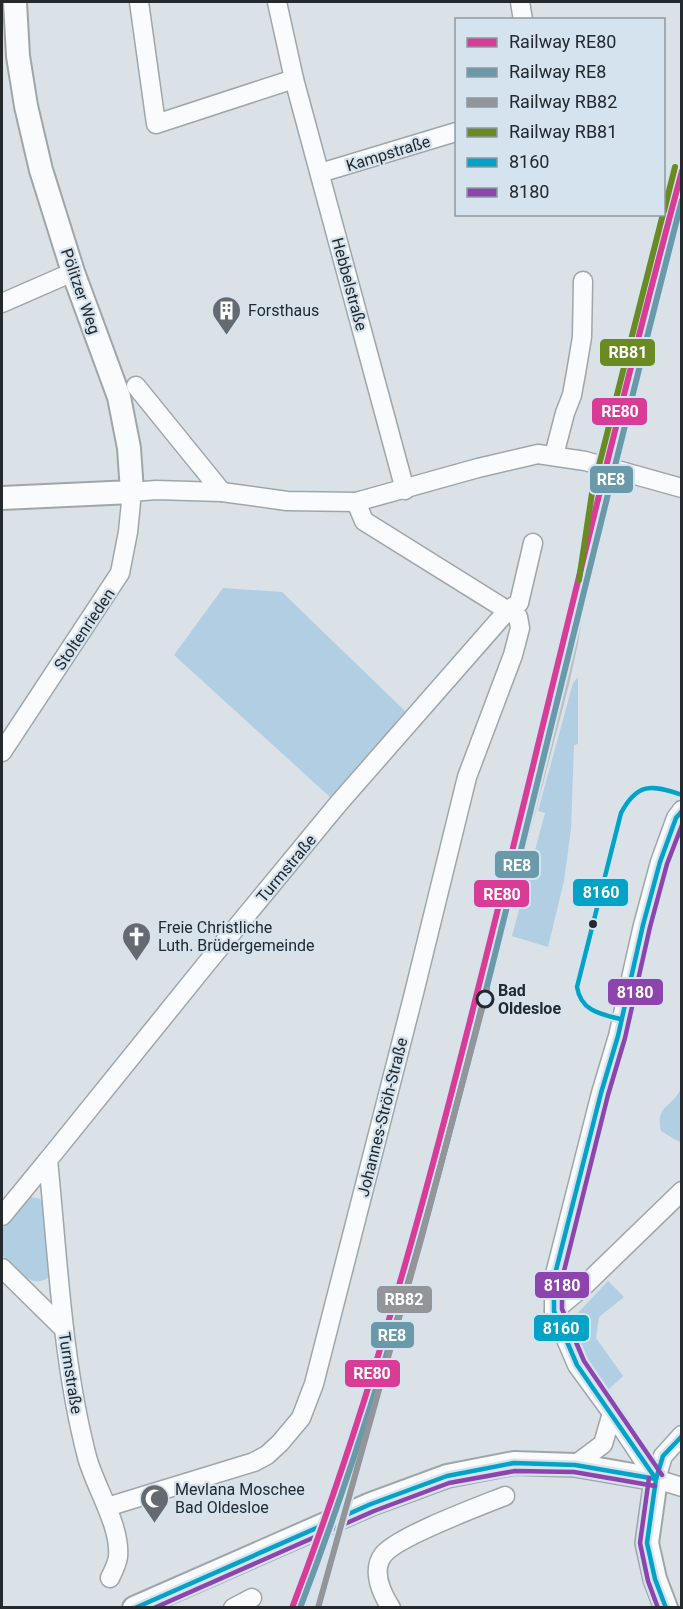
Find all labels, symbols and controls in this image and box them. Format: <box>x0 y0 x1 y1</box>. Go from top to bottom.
legend <box>455 18 665 216</box>
text: Railway RE80 <box>509 31 616 52</box>
text: Railway RE8 <box>509 61 606 82</box>
text: Railway RB82 <box>509 91 617 112</box>
text: Railway RB81 <box>509 121 617 142</box>
street label: Kampstraße <box>344 132 433 175</box>
text: 8160 <box>509 151 549 172</box>
text: 8180 <box>509 181 549 202</box>
street label: Hebbelstraße <box>328 236 371 333</box>
street label: Pölitzer Weg <box>57 246 104 336</box>
building icon: Forsthaus <box>211 294 243 336</box>
place label: Forsthaus <box>248 301 319 320</box>
line badge: RB81 <box>599 338 656 367</box>
text: RB81 <box>609 343 647 362</box>
line badge: RE80 <box>591 397 648 426</box>
text: RE80 <box>601 402 639 421</box>
line badge: RE8 <box>589 465 634 494</box>
text: RE8 <box>597 470 625 489</box>
street label: Stoltenrieden <box>50 585 119 674</box>
street label: Turmstraße <box>253 831 320 906</box>
line badge: RE8 <box>494 850 540 879</box>
text: RE8 <box>503 856 531 875</box>
line badge: 8160 <box>572 878 629 907</box>
line badge: RE80 <box>473 879 530 908</box>
text: 8160 <box>583 883 619 902</box>
text: RE80 <box>483 885 521 904</box>
place label: Freie Christliche Luth. Brüdergemeinde <box>158 918 315 955</box>
unlabelled marker <box>587 918 599 930</box>
church icon: Freie Christliche Luth. Brüdergemeinde <box>121 920 153 962</box>
line badge: 8180 <box>607 978 664 1006</box>
place label: Bad Oldesloe <box>498 981 561 1018</box>
text: 8180 <box>617 983 653 1002</box>
marker: Bad Oldesloe <box>476 990 494 1008</box>
street label: Johannes-Ströh-Straße <box>354 1036 411 1199</box>
line badge: 8180 <box>534 1271 590 1299</box>
text: 8180 <box>544 1276 580 1295</box>
line badge: RB82 <box>376 1285 433 1314</box>
text: RB82 <box>385 1290 423 1309</box>
line badge: 8160 <box>533 1314 590 1342</box>
text: 8160 <box>543 1319 579 1338</box>
line badge: RE8 <box>370 1321 415 1349</box>
text: RE8 <box>378 1326 406 1345</box>
street label: Turmstraße <box>55 1331 86 1415</box>
line badge: RE80 <box>344 1359 401 1388</box>
text: RE80 <box>353 1364 391 1383</box>
place label: Mevlana Moschee Bad Oldesloe <box>175 1480 305 1517</box>
mosque icon: Mevlana Moschee Bad Oldesloe <box>138 1482 170 1524</box>

